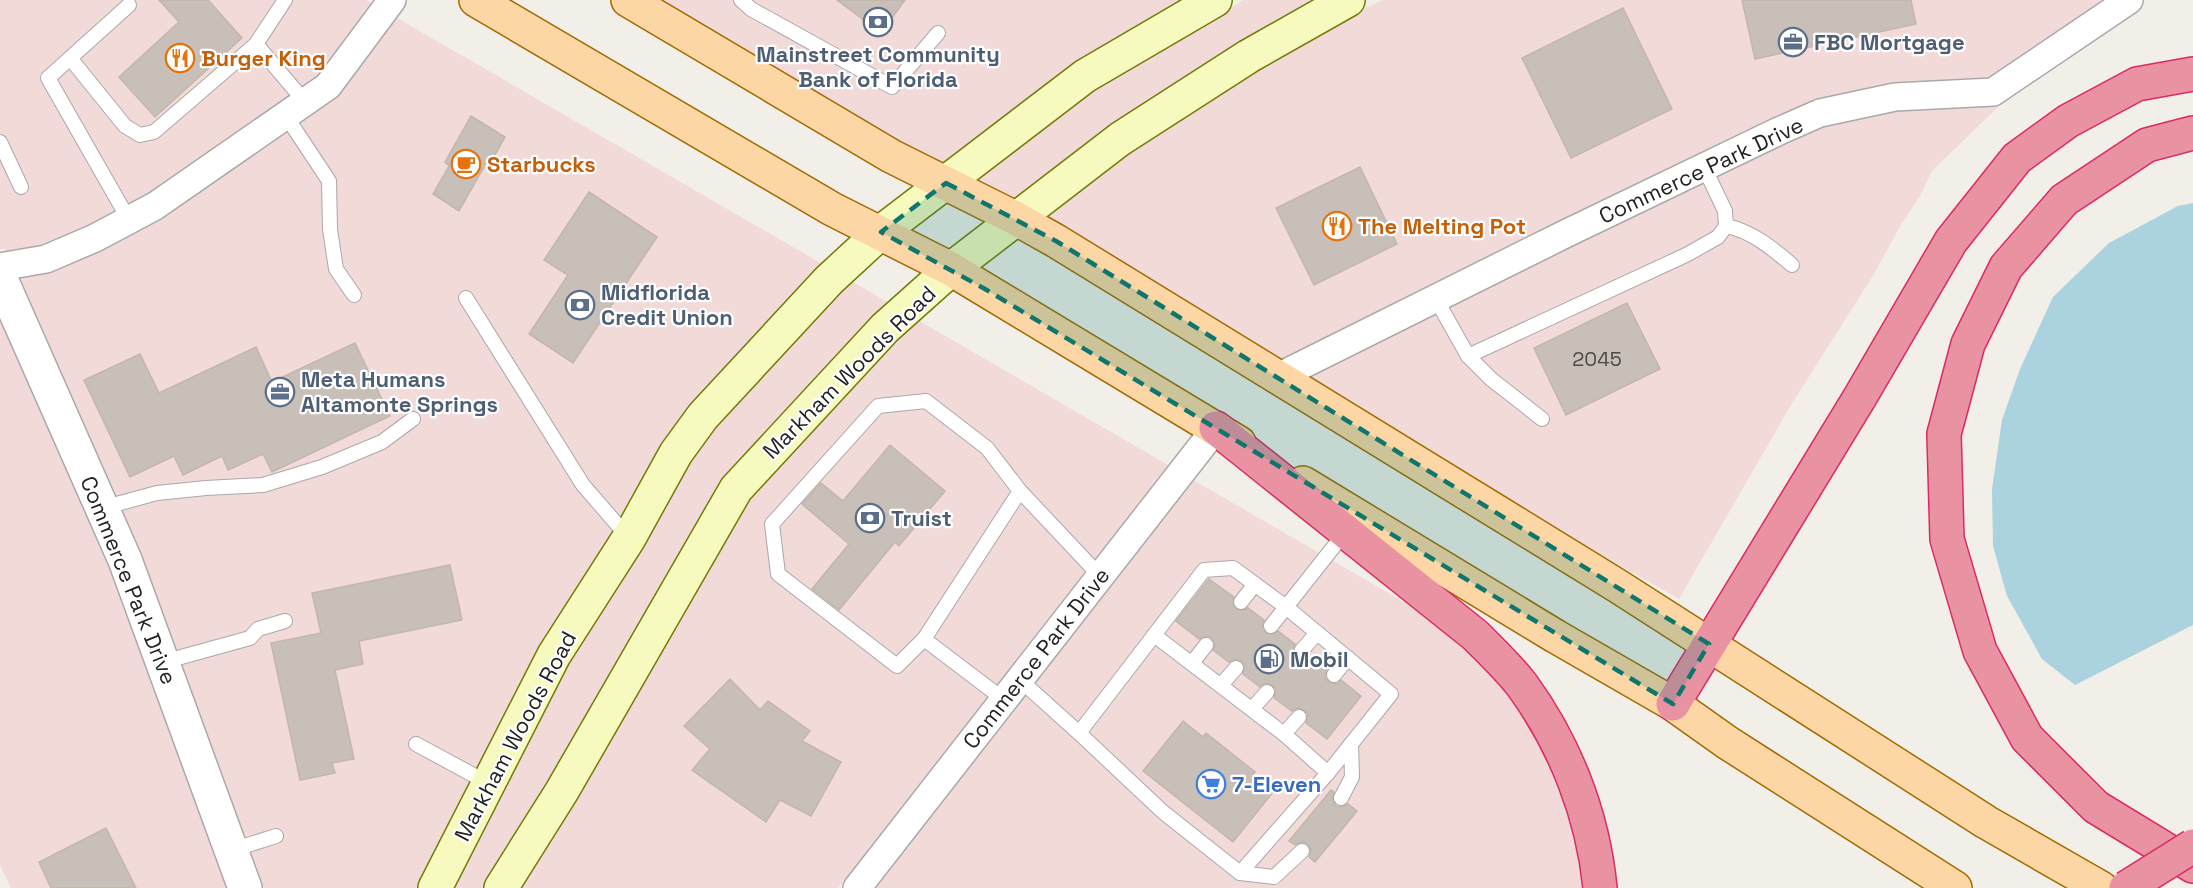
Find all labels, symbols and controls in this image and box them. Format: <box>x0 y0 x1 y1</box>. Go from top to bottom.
bank icon: Mainstreet Community Bank of Florida <box>862 6 894 38</box>
office icon: FBC Mortgage <box>1777 26 1809 58</box>
place label: FBC Mortgage <box>1814 28 1965 56</box>
place label: Mainstreet Community Bank of Florida <box>756 40 1000 93</box>
restaurant icon: Burger King <box>164 42 196 74</box>
place label: Burger King <box>201 44 326 72</box>
street label: Commerce Park Drive <box>1594 110 1808 230</box>
cafe icon: Starbucks <box>450 148 482 180</box>
place label: Starbucks <box>487 150 596 178</box>
restaurant icon: The Melting Pot <box>1321 210 1353 242</box>
place label: The Melting Pot <box>1358 212 1526 240</box>
place label: Midflorida Credit Union <box>601 278 733 331</box>
street label: Markham Woods Road <box>756 279 942 465</box>
bank icon: Midflorida Credit Union <box>564 289 596 321</box>
house number: 2045 <box>1572 346 1622 372</box>
place label: Meta Humans Altamonte Springs <box>301 365 498 418</box>
office icon: Meta Humans Altamonte Springs <box>264 376 296 408</box>
street label: Commerce Park Drive <box>74 472 184 688</box>
bank icon: Truist <box>854 502 886 534</box>
place label: Truist <box>891 504 952 532</box>
street label: Commerce Park Drive <box>956 562 1116 754</box>
street label: Markham Woods Road <box>448 626 582 846</box>
fuel station icon: Mobil <box>1253 643 1285 675</box>
place label: Mobil <box>1290 645 1349 673</box>
supermarket icon: 7-Eleven <box>1195 768 1227 800</box>
place label: 7-Eleven <box>1232 770 1321 798</box>

